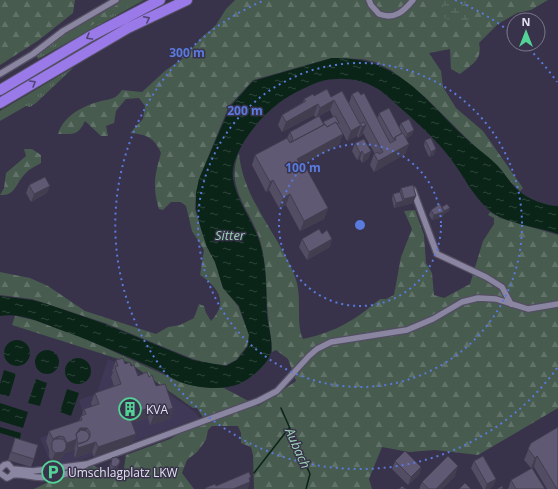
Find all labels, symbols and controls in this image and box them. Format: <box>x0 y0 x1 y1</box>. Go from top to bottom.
north arrow <box>506 12 546 52</box>
text: N <box>522 14 530 29</box>
one-way arrow <box>142 16 150 24</box>
one-way arrow <box>86 32 94 39</box>
text: 300 m <box>169 44 205 61</box>
one-way arrow <box>29 81 37 88</box>
text: 200 m <box>227 102 263 119</box>
text: 100 m <box>285 159 321 176</box>
centre of rings <box>353 218 367 232</box>
water label: Sitter <box>215 226 246 244</box>
building icon: KVA <box>117 396 143 422</box>
place label: KVA <box>146 401 169 418</box>
water label: Aubach <box>281 424 315 471</box>
parking icon: Umschlagplatz LKW <box>40 459 66 485</box>
place label: Umschlagplatz LKW <box>68 464 178 481</box>

